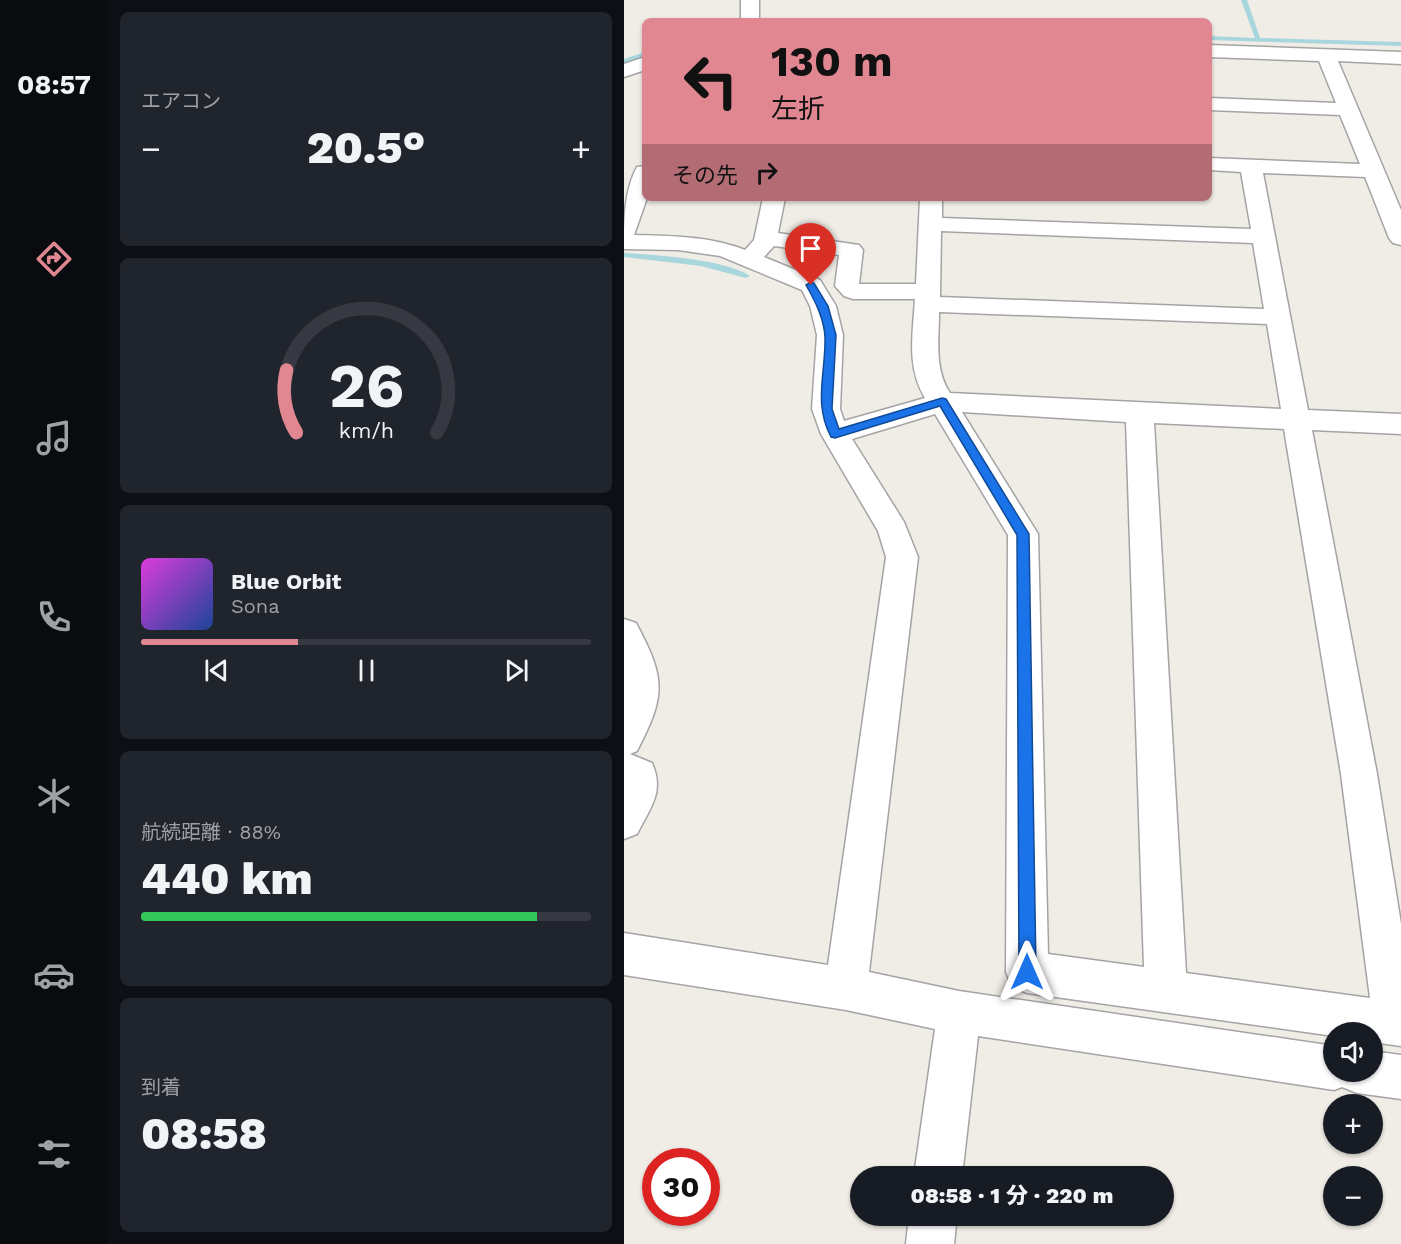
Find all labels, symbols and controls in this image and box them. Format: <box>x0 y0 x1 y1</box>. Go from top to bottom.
text: 130 m <box>771 37 893 86</box>
icon: left <box>672 42 750 120</box>
text: 08:57 <box>17 69 91 101</box>
text: エアコン <box>141 89 221 113</box>
text: 左折 <box>771 93 825 125</box>
text: 20.5° <box>307 121 425 174</box>
text: − <box>141 129 161 168</box>
text: + <box>571 129 591 168</box>
icon: right <box>750 156 783 189</box>
text: その先 <box>672 163 738 188</box>
pin <box>785 223 836 285</box>
icon: arrive <box>794 232 827 265</box>
icon: directions <box>33 238 75 280</box>
text: 26 <box>328 349 404 422</box>
icon: music <box>33 417 75 459</box>
text: km/h <box>338 418 394 443</box>
text: Blue Orbit <box>231 569 341 594</box>
text: Sona <box>231 594 280 618</box>
icon: phone <box>33 596 75 638</box>
icon: previous <box>200 654 233 687</box>
icon: pause <box>350 654 383 687</box>
icon: next <box>500 654 533 687</box>
icon: climate <box>33 775 75 817</box>
text: 航続距離 · 88% <box>141 820 281 844</box>
text: 440 km <box>141 852 313 905</box>
position arrow <box>995 940 1059 1004</box>
icon: car <box>33 954 75 996</box>
map controls <box>1323 1022 1383 1226</box>
button: sound <box>1323 1022 1383 1082</box>
text: 到着 <box>141 1075 181 1099</box>
button: + <box>1323 1094 1383 1154</box>
text: 08:58 <box>141 1107 267 1160</box>
icon: filters <box>33 1133 75 1175</box>
speed limit sign: 30 <box>642 1148 720 1226</box>
button: − <box>1323 1166 1383 1226</box>
text: 08:58 · 1 分 · 220 m <box>911 1183 1113 1208</box>

